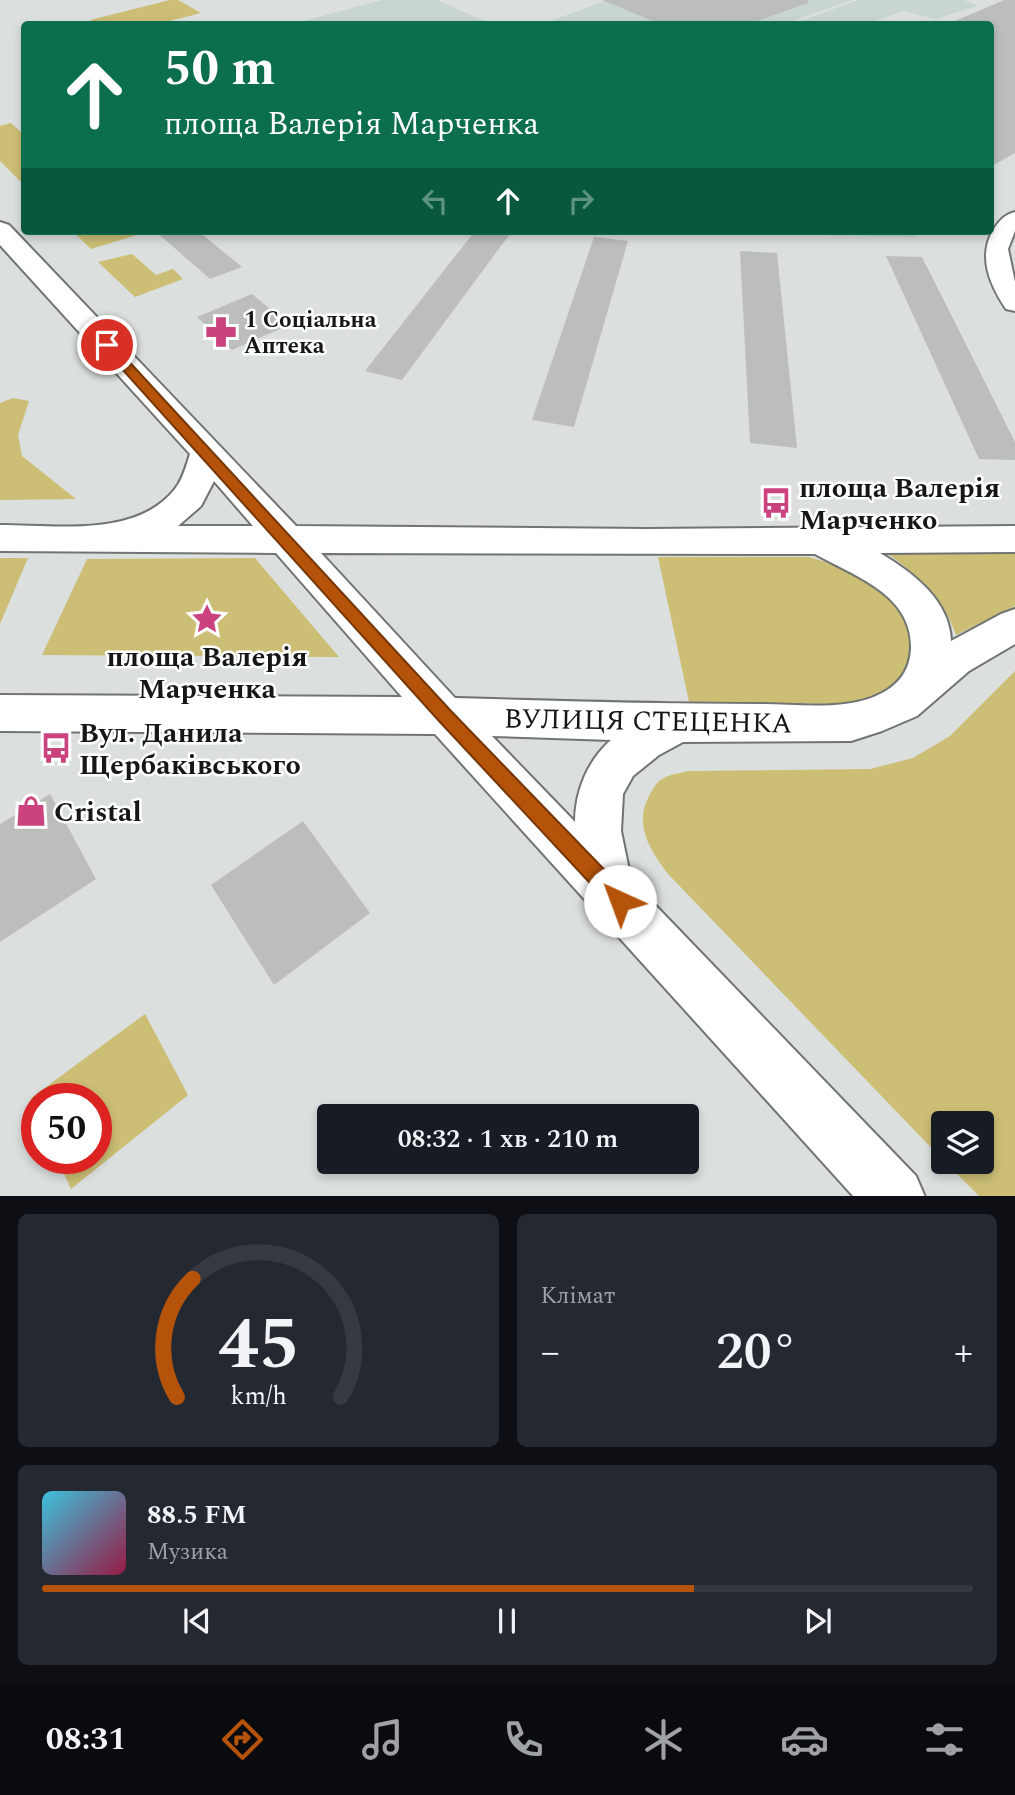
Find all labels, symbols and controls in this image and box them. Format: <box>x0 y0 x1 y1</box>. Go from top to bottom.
text: 50 m <box>164 32 275 107</box>
icon: ahead <box>49 49 140 140</box>
text: площа Валерія Марченка <box>164 100 539 149</box>
icon: left <box>416 182 454 220</box>
icon: ahead <box>489 182 527 220</box>
icon: right <box>562 182 600 220</box>
place label: 1 Соціальна Аптека <box>244 303 377 364</box>
pin <box>77 315 137 375</box>
pharmacy icon: 1 Соціальна Аптека <box>204 315 238 349</box>
icon: arrive <box>88 326 126 364</box>
place label: площа Валерія Марченко <box>799 467 1000 542</box>
bus stop icon: площа Валерія Марченко <box>759 486 793 520</box>
place icon: площа Валерія Марченка <box>190 602 224 636</box>
place label: площа Валерія Марченка <box>106 636 308 711</box>
street label: ВУЛИЦЯ СТЕЦЕНКА <box>503 697 792 746</box>
place label: Вул. Данила Щербаківського <box>79 712 301 787</box>
bus stop icon: Вул. Данила Щербаківського <box>39 731 73 765</box>
place label: Cristal <box>54 791 142 834</box>
shop icon: Cristal <box>14 794 48 828</box>
position arrow <box>583 864 657 938</box>
speed limit sign: 50 <box>21 1083 112 1174</box>
map controls <box>931 1111 994 1174</box>
button: layers <box>931 1111 994 1174</box>
text: 08:32 · 1 хв · 210 m <box>398 1119 618 1159</box>
text: Клімат <box>541 1279 615 1314</box>
text: 45 <box>217 1290 299 1401</box>
text: 20° <box>716 1313 798 1392</box>
text: − <box>541 1324 560 1382</box>
text: + <box>954 1324 973 1382</box>
text: km/h <box>230 1377 286 1415</box>
text: 88.5 FM <box>147 1495 247 1535</box>
text: Музика <box>147 1535 228 1570</box>
icon: previous <box>178 1602 216 1640</box>
icon: pause <box>488 1602 526 1640</box>
icon: next <box>799 1602 837 1640</box>
text: 08:31 <box>46 1715 126 1764</box>
icon: directions <box>218 1715 267 1764</box>
icon: music <box>358 1715 407 1764</box>
icon: phone <box>499 1715 548 1764</box>
icon: climate <box>639 1715 688 1764</box>
icon: car <box>780 1715 829 1764</box>
icon: filters <box>920 1715 969 1764</box>

